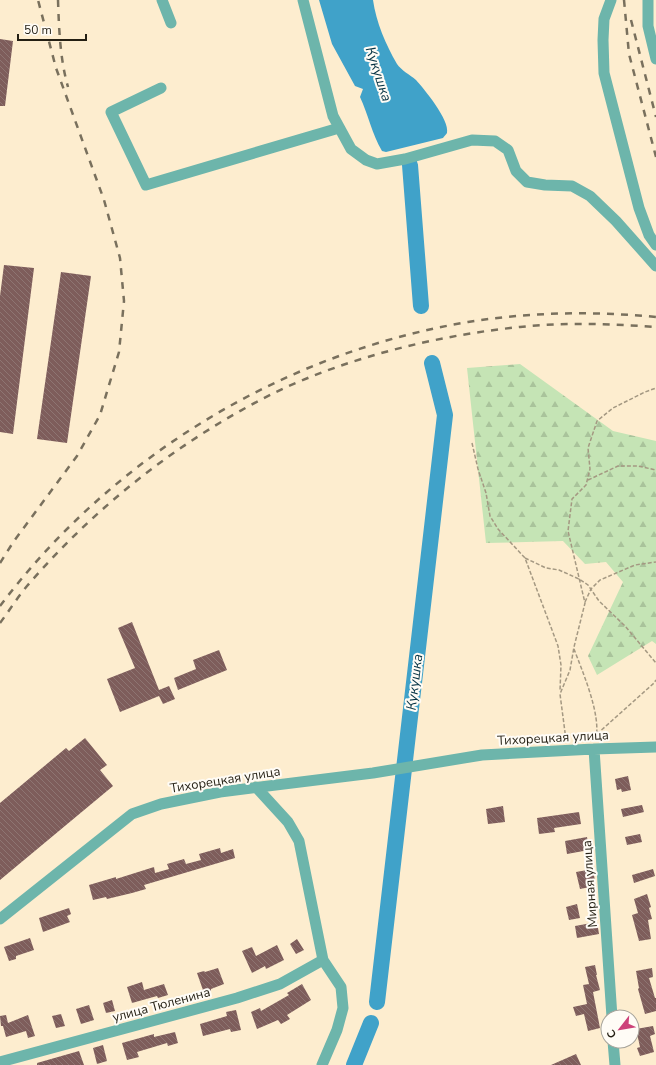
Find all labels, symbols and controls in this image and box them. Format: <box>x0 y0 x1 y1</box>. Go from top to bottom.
scale bar <box>18 16 86 42</box>
text: 50 m <box>24 22 52 38</box>
water label: Кукушка <box>361 44 396 104</box>
water label: Кукушка <box>402 653 427 711</box>
street label: Тихорецкая улица <box>497 726 609 750</box>
street label: Тихорецкая улица <box>169 762 282 798</box>
street label: Мирная улица <box>578 840 602 928</box>
street label: улица Тюленина <box>110 983 212 1027</box>
north arrow <box>600 1009 640 1049</box>
text: С <box>603 1026 620 1041</box>

